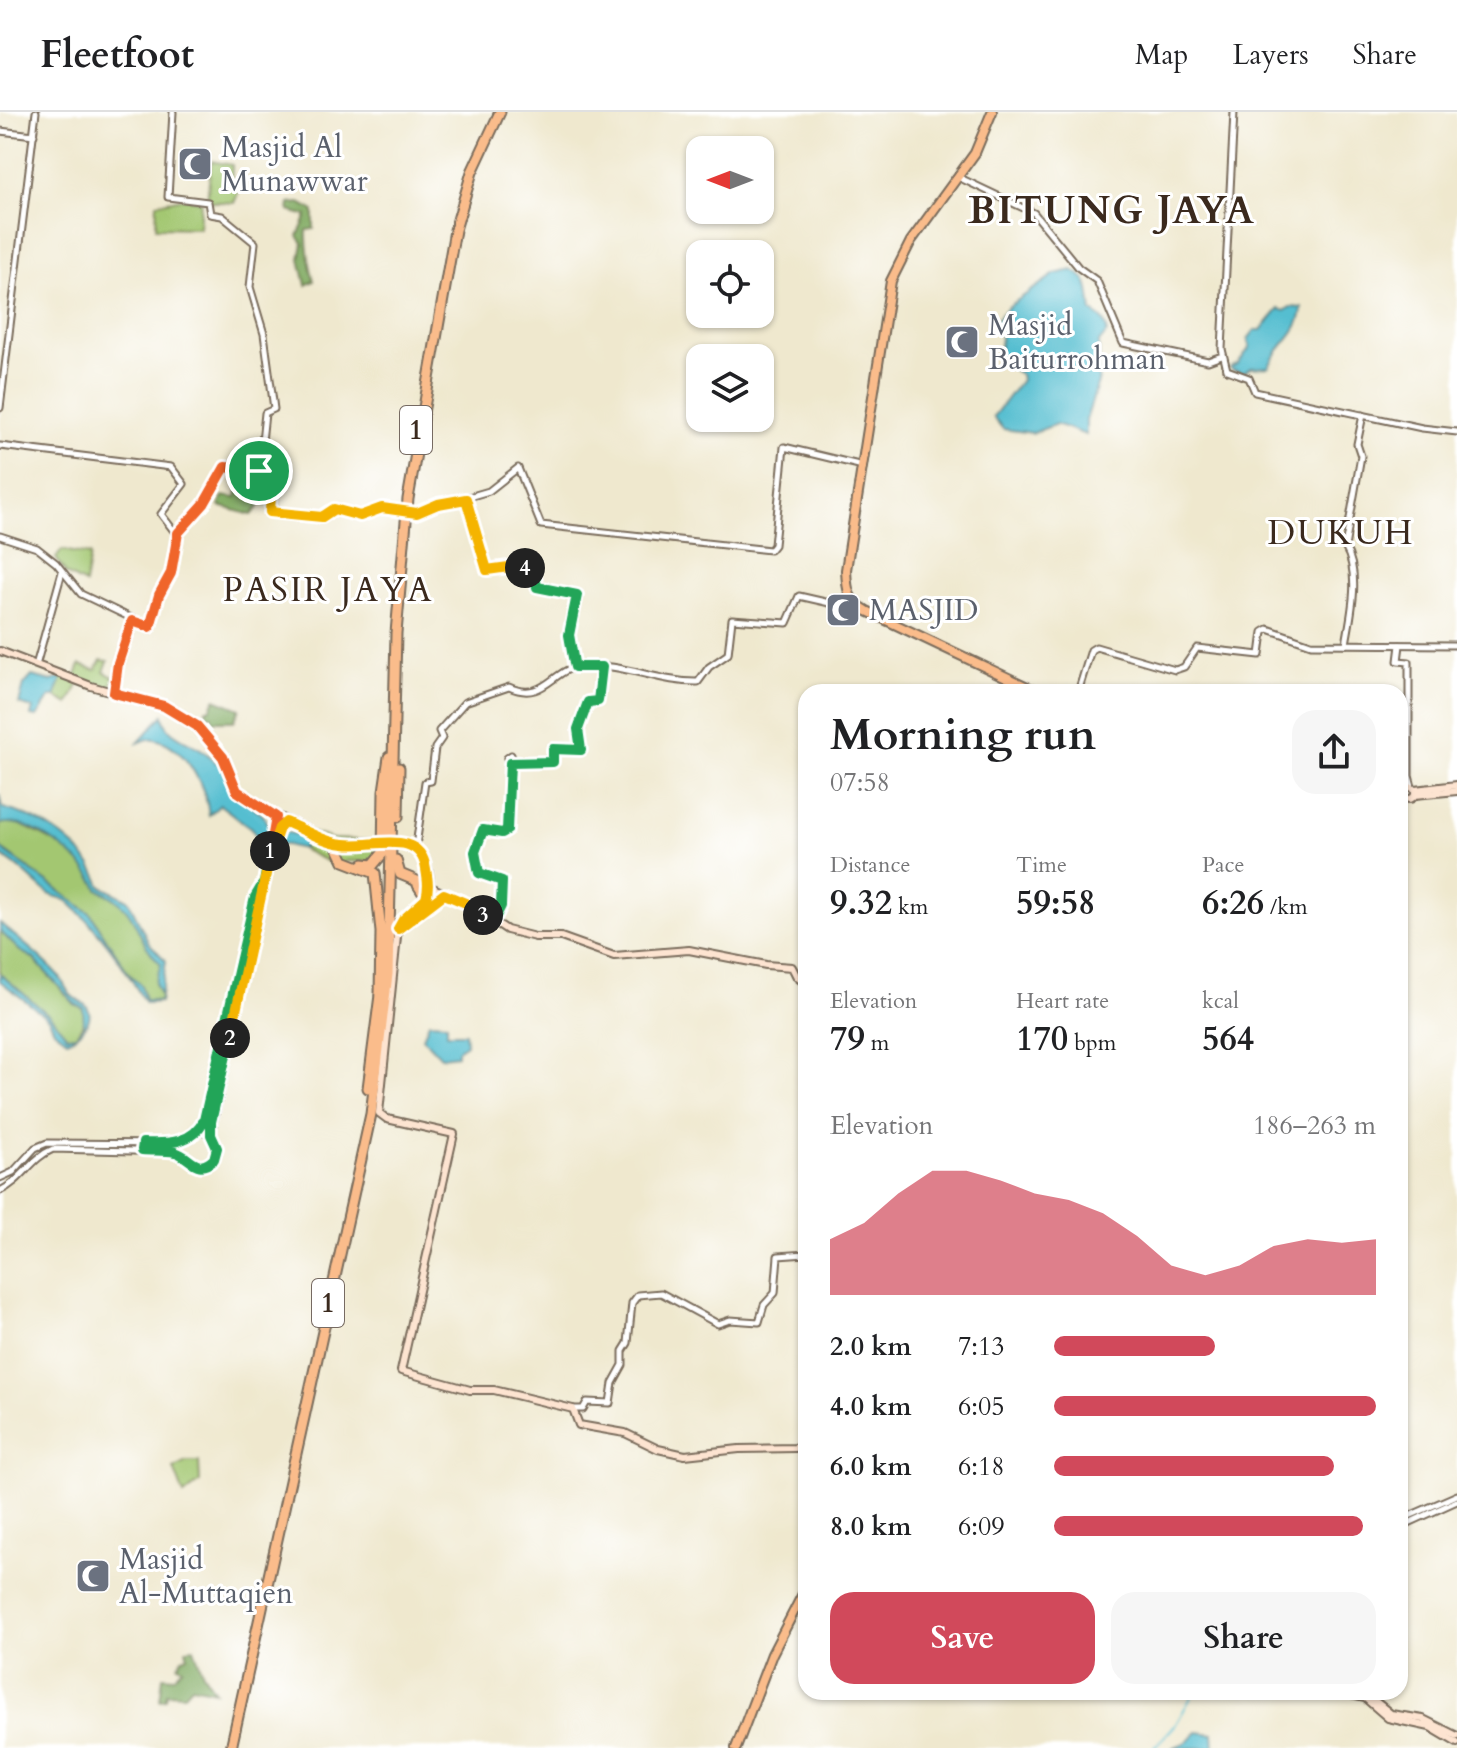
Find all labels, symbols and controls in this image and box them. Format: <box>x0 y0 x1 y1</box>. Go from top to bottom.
text: Fleetfoot <box>40 29 194 81</box>
text: Map <box>1135 36 1188 74</box>
text: Layers <box>1232 36 1309 74</box>
text: Share <box>1353 36 1417 74</box>
place label: Masjid Al Munawwar <box>221 127 368 202</box>
north arrow <box>686 136 774 224</box>
map controls <box>686 136 774 432</box>
mosque icon: Masjid Al Munawwar <box>176 145 214 183</box>
district label: BITUNG JAYA <box>968 185 1256 237</box>
button: locate <box>686 240 774 328</box>
place label: Masjid Baiturrohman <box>988 305 1166 380</box>
mosque icon: Masjid Baiturrohman <box>943 323 981 361</box>
button: layers <box>686 344 774 432</box>
road number: 1 <box>400 406 432 454</box>
pin <box>225 437 293 505</box>
icon: arrive <box>237 449 281 493</box>
district label: DUKUH <box>1268 510 1414 556</box>
pin: 4 <box>505 548 545 588</box>
text: 4 <box>519 553 531 583</box>
district label: PASIR JAYA <box>223 567 433 613</box>
place label: MASJID <box>869 590 978 631</box>
mosque icon: MASJID <box>824 591 862 629</box>
text: Morning run <box>830 705 1096 765</box>
button: share <box>1292 710 1376 794</box>
text: 07:58 <box>830 765 890 800</box>
pin: 1 <box>250 831 290 871</box>
text: 1 <box>264 836 276 866</box>
text: Distance <box>830 850 910 880</box>
text: Time <box>1016 850 1067 880</box>
text: Pace <box>1202 850 1245 880</box>
text: 9.32 <box>830 880 892 926</box>
text: 59:58 <box>1016 880 1096 926</box>
text: 6:26 <box>1202 880 1264 926</box>
text: km <box>892 892 928 922</box>
text: /km <box>1264 892 1308 922</box>
pin: 3 <box>463 895 503 935</box>
text: 3 <box>477 900 489 930</box>
text: Elevation <box>830 986 917 1016</box>
text: Heart rate <box>1016 986 1109 1016</box>
text: kcal <box>1202 986 1239 1016</box>
text: 79 <box>830 1016 865 1062</box>
text: 170 <box>1016 1016 1068 1062</box>
text: 564 <box>1202 1016 1254 1062</box>
pin: 2 <box>210 1018 250 1058</box>
text: 2 <box>224 1023 236 1053</box>
text: m <box>865 1028 889 1058</box>
text: bpm <box>1068 1028 1116 1058</box>
text: Elevation <box>830 1108 933 1143</box>
text: 186–263 m <box>1253 1108 1376 1143</box>
road number: 1 <box>312 1279 344 1327</box>
text: 2.0 km <box>830 1329 911 1364</box>
text: 7:13 <box>958 1329 1005 1364</box>
text: 4.0 km <box>830 1389 911 1424</box>
text: 6:05 <box>958 1389 1005 1424</box>
text: 6.0 km <box>830 1449 911 1484</box>
text: 6:18 <box>958 1449 1005 1484</box>
text: 8.0 km <box>830 1509 911 1544</box>
text: 6:09 <box>958 1509 1005 1544</box>
place label: Masjid Al-Muttaqien <box>119 1539 293 1614</box>
mosque icon: Masjid Al-Muttaqien <box>74 1557 112 1595</box>
button: Save <box>830 1592 1095 1684</box>
button: Share <box>1111 1592 1376 1684</box>

